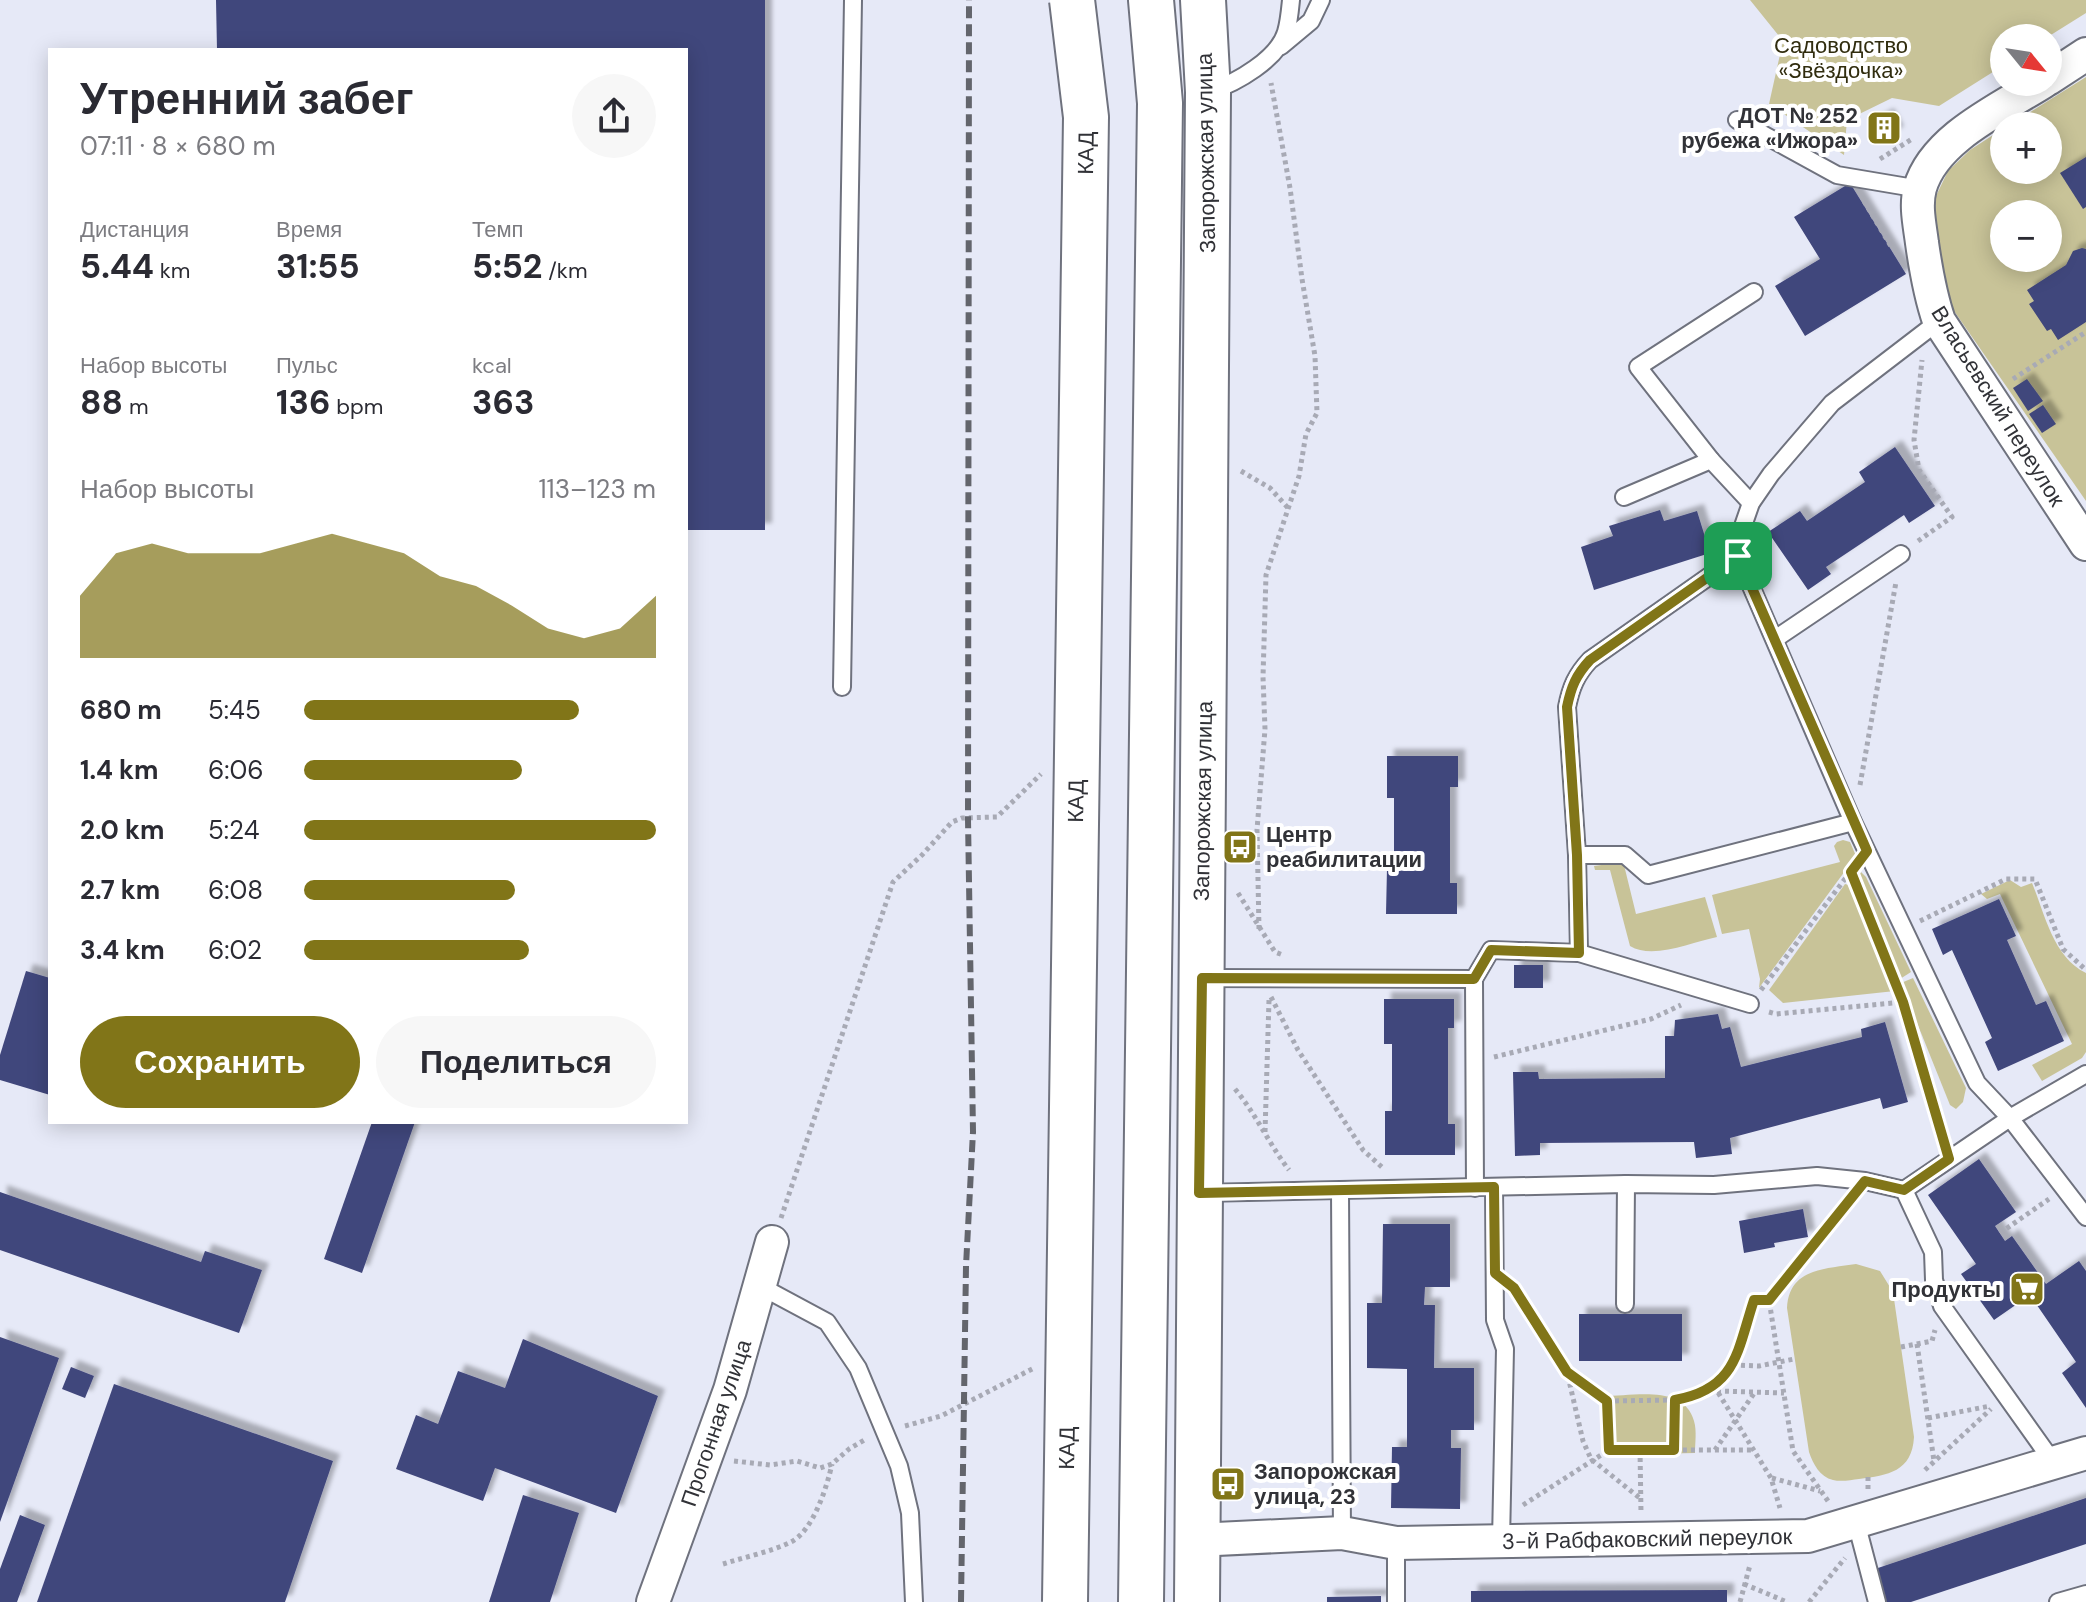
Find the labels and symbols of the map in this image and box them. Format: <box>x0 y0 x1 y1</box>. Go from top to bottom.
north arrow <box>1990 24 2062 96</box>
park label: Садоводство «Звёздочка» <box>1774 31 1908 85</box>
street label: Запорожская улица <box>1190 52 1222 253</box>
place label: ДОТ № 252 рубежа «Ижора» <box>1681 101 1858 155</box>
building icon: ДОТ № 252 рубежа «Ижора» <box>1865 109 1903 147</box>
street label: КАД <box>1071 131 1101 175</box>
street label: Власьевский переулок <box>1925 300 2072 512</box>
pin <box>1704 522 1772 590</box>
street label: Запорожская улица <box>1187 700 1219 901</box>
street label: КАД <box>1061 779 1091 823</box>
place label: Центр реабилитации <box>1266 820 1422 874</box>
bus stop icon: Центр реабилитации <box>1221 828 1259 866</box>
supermarket icon: Продукты <box>2008 1270 2046 1308</box>
place label: Продукты <box>1892 1275 2001 1304</box>
street label: Прогонная улица <box>674 1335 758 1510</box>
street label: КАД <box>1052 1426 1082 1470</box>
place label: Запорожская улица, 23 <box>1254 1457 1397 1511</box>
bus stop icon: Запорожская улица, 23 <box>1209 1465 1247 1503</box>
street label: 3-й Рабфаковский переулок <box>1502 1522 1793 1556</box>

